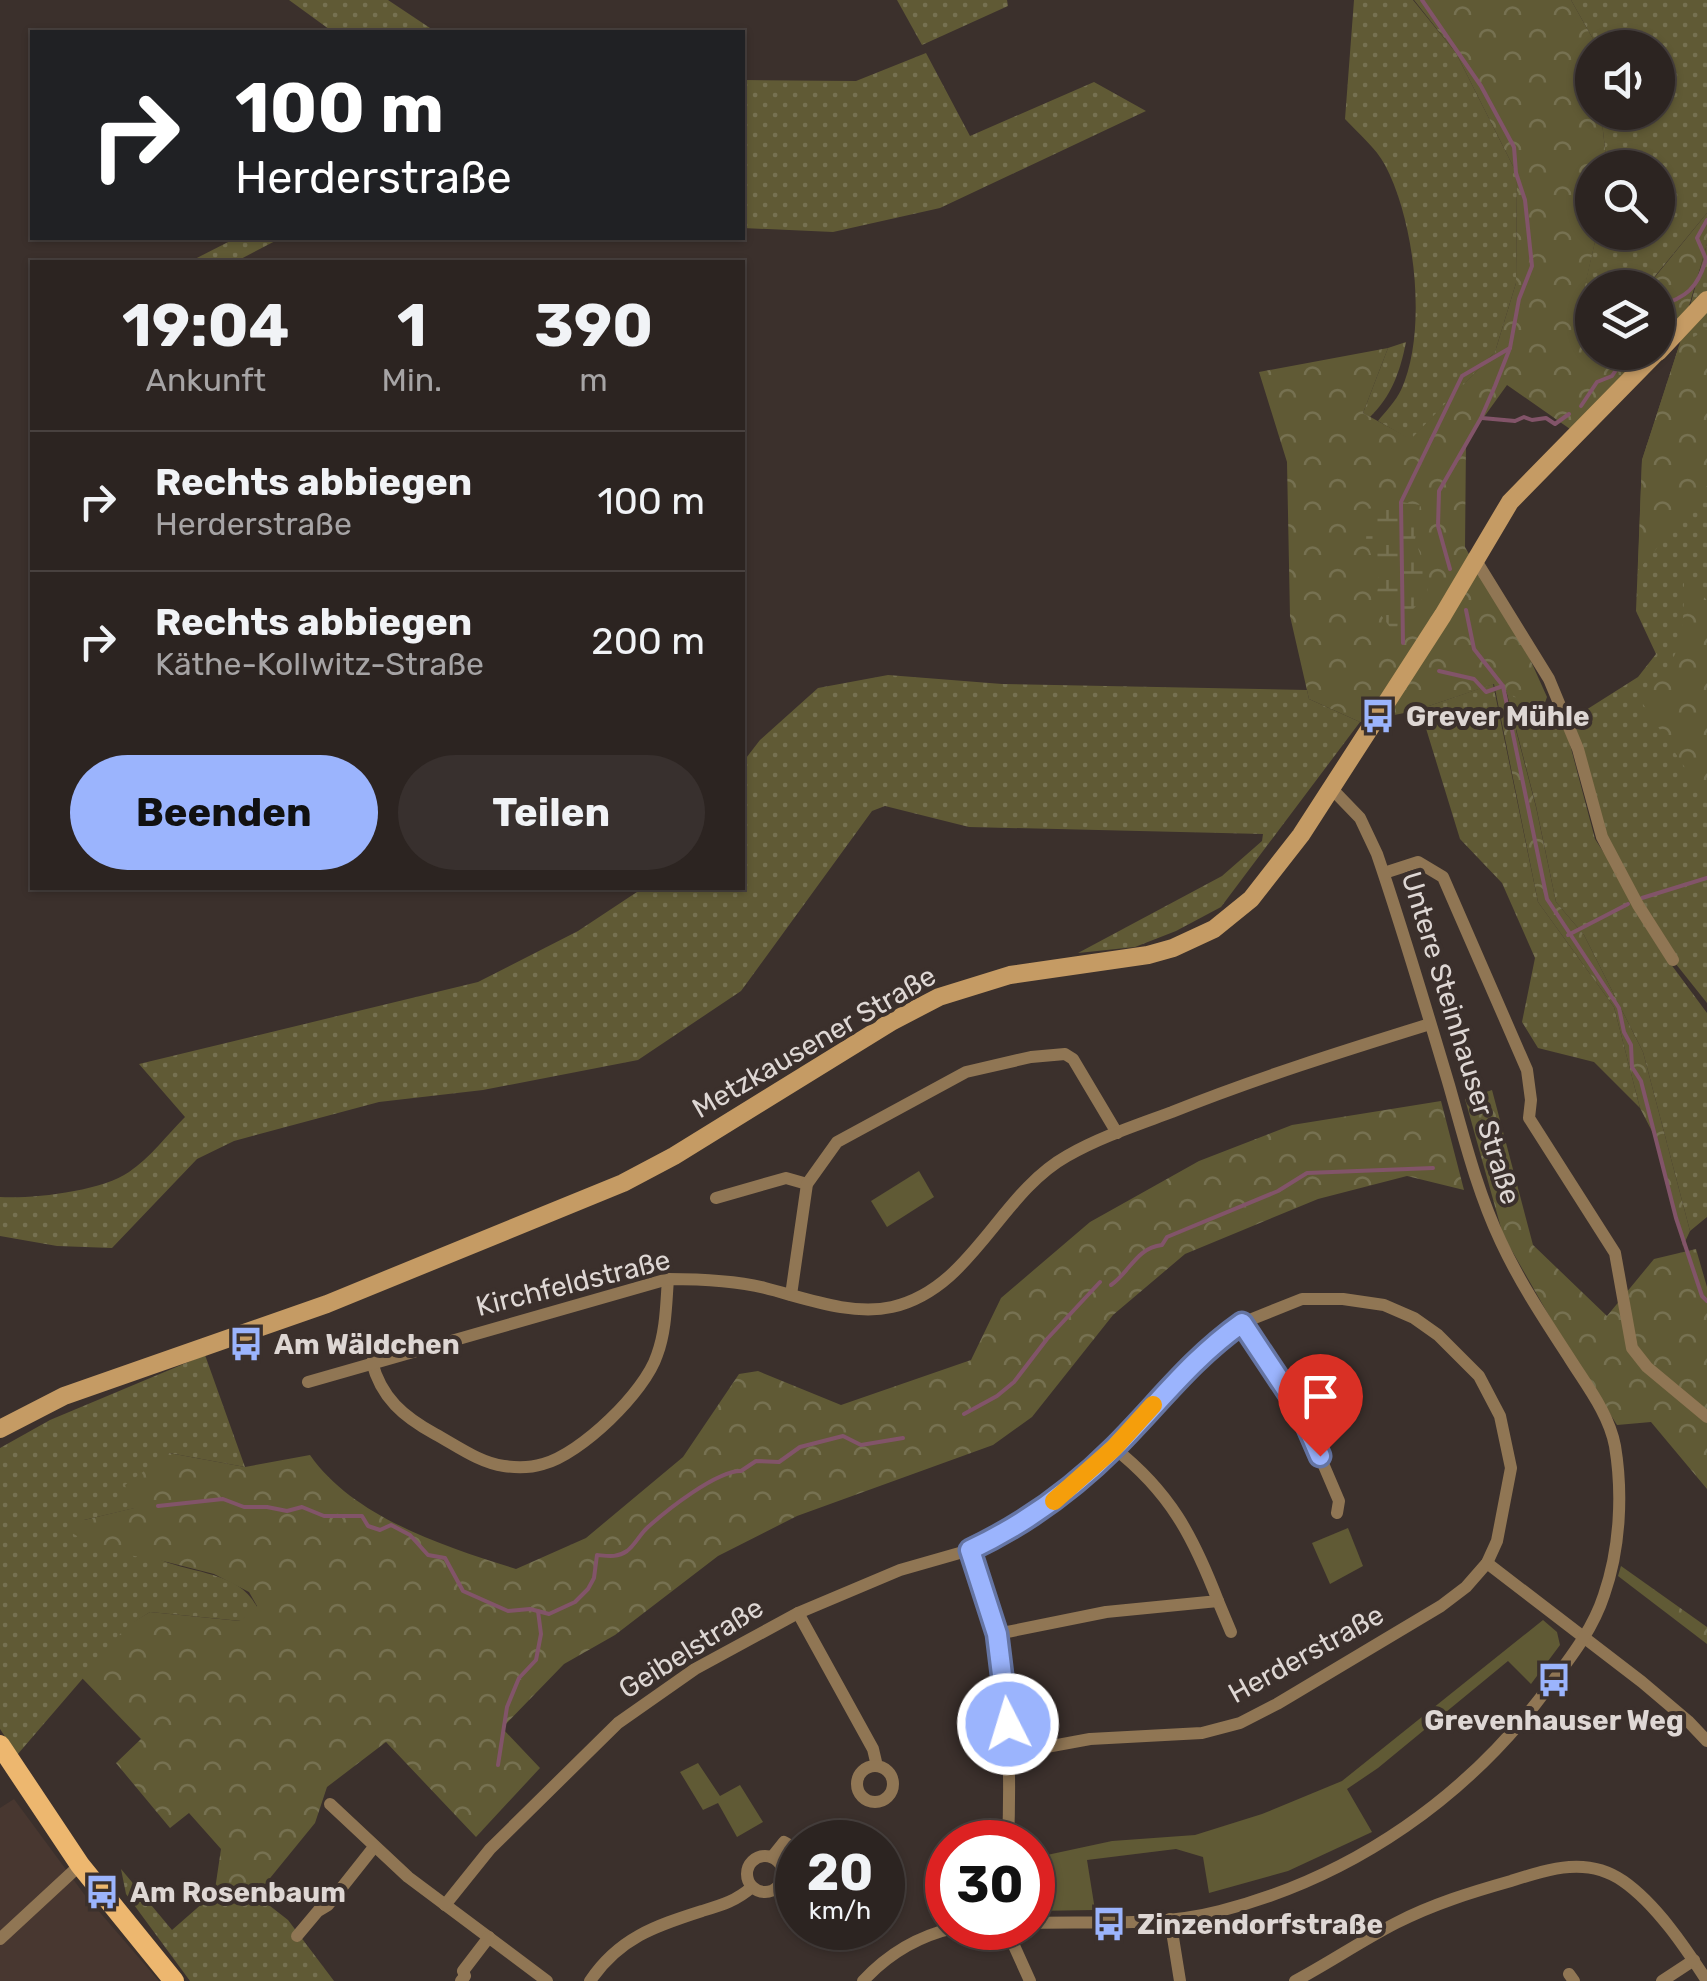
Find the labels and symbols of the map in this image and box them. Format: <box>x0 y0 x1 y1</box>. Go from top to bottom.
bus stop icon: Grever Mühle <box>1359 697 1397 735</box>
place label: Grever Mühle <box>1406 700 1590 733</box>
street label: Untere Steinhauser Straße <box>1395 868 1527 1208</box>
street label: Metzkausener Straße <box>687 959 941 1125</box>
street label: Kirchfeldstraße <box>472 1243 674 1323</box>
bus stop icon: Am Wäldchen <box>227 1325 265 1363</box>
place label: Am Wäldchen <box>274 1328 460 1361</box>
pin <box>1278 1354 1363 1457</box>
street label: Geibelstraße <box>613 1591 769 1705</box>
street label: Herderstraße <box>1223 1598 1389 1710</box>
bus stop icon: Grevenhauser Weg <box>1535 1661 1573 1699</box>
position arrow <box>956 1672 1060 1776</box>
place label: Grevenhauser Weg <box>1424 1704 1684 1737</box>
speed limit sign: 30 <box>925 1820 1055 1950</box>
bus stop icon: Am Rosenbaum <box>83 1873 121 1911</box>
place label: Am Rosenbaum <box>130 1876 346 1909</box>
bus stop icon: Zinzendorfstraße <box>1090 1905 1128 1943</box>
place label: Zinzendorfstraße <box>1137 1908 1383 1941</box>

